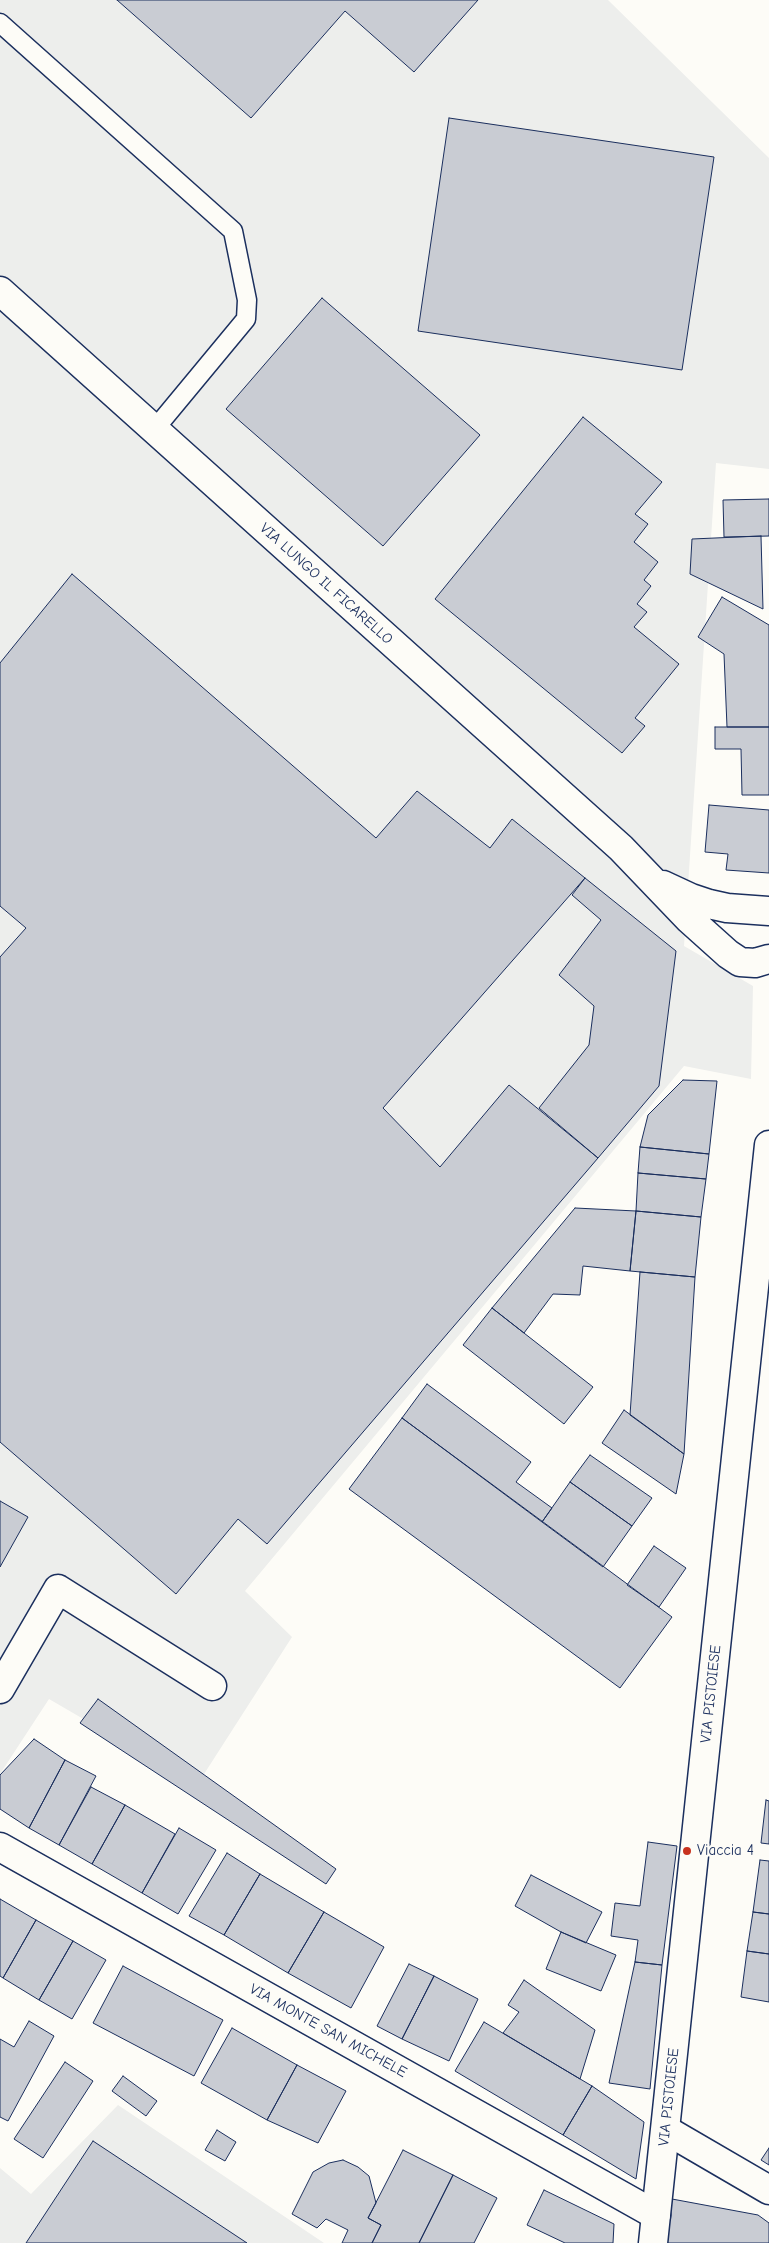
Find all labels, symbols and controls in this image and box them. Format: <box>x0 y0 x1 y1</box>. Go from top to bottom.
street label: VIA LUNGO IL FICARELLO <box>256 519 396 649</box>
street label: VIA PISTOIESE <box>697 1644 725 1744</box>
place label: Viaccia 4 <box>697 1842 754 1860</box>
marker: Viaccia 4 <box>681 1845 693 1857</box>
street label: VIA MONTE SAN MICHELE <box>246 1980 410 2082</box>
street label: VIA PISTOIESE <box>655 2047 683 2147</box>

